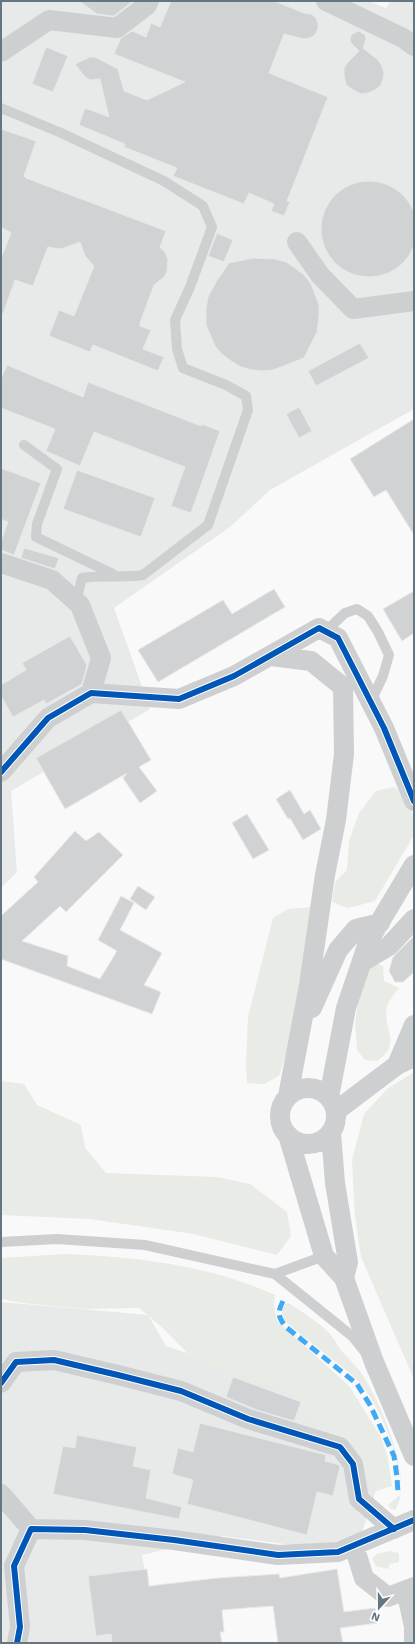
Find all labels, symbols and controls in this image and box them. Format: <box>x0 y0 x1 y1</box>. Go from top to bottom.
north arrow <box>359 1588 399 1628</box>
text: N <box>369 1609 382 1624</box>

